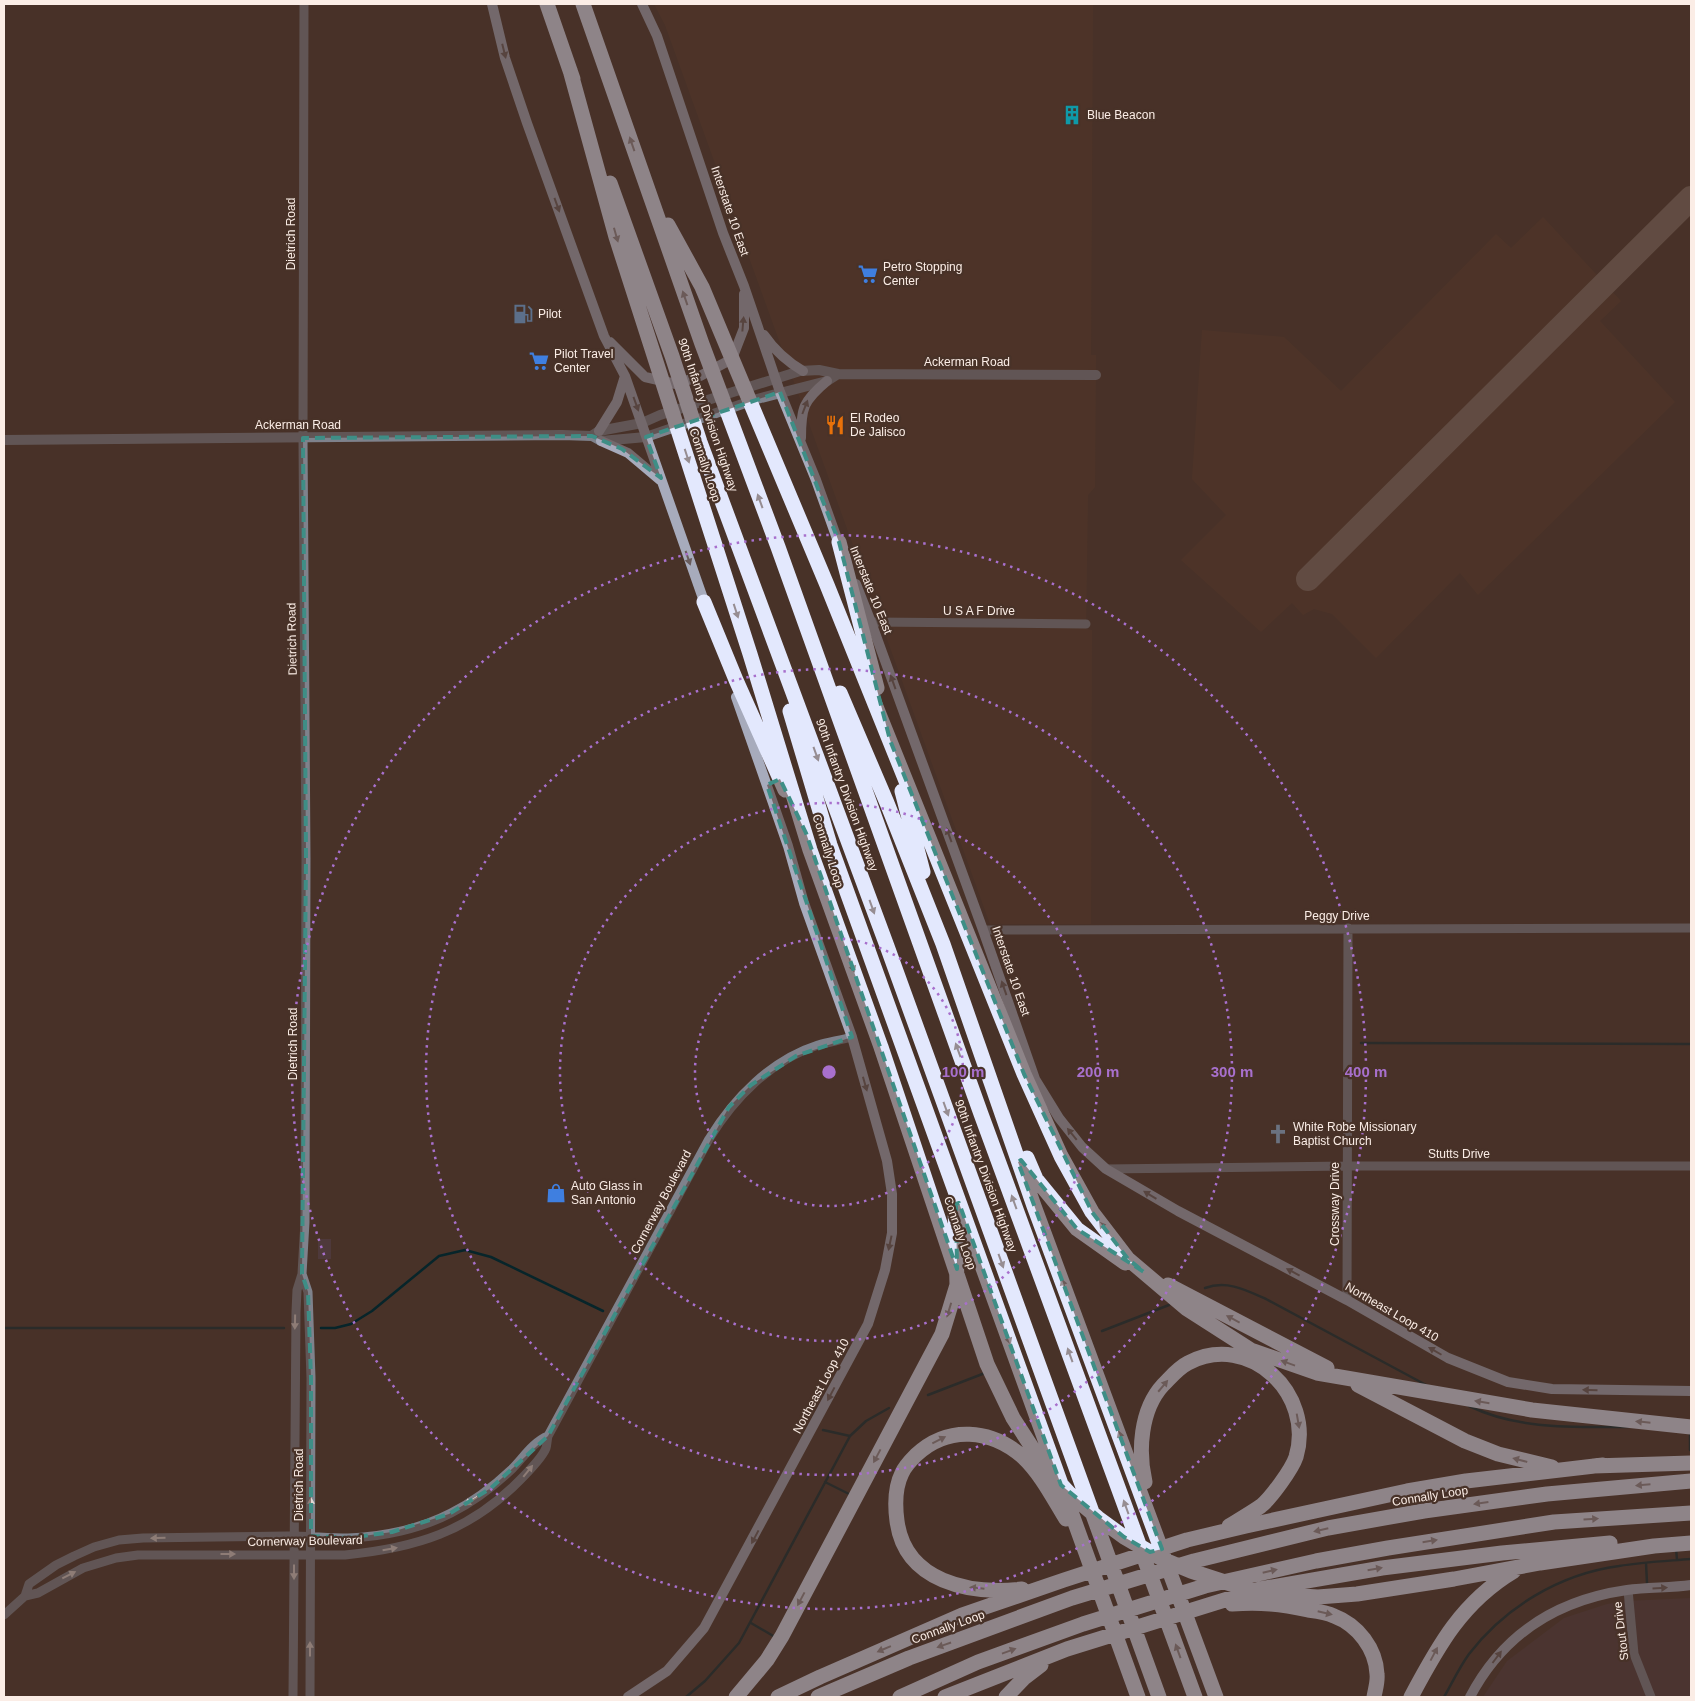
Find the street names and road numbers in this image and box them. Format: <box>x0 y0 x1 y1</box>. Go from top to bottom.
street label: Interstate 10 East <box>708 164 752 258</box>
street label: Dietrich Road <box>284 198 298 270</box>
street label: 90th Infantry Division Highway <box>675 336 741 494</box>
street label: Ackerman Road <box>924 355 1010 369</box>
street label: Ackerman Road <box>255 418 341 432</box>
street label: Connally Loop <box>686 426 724 504</box>
street label: Interstate 10 East <box>847 544 895 637</box>
street label: Dietrich Road <box>284 603 300 675</box>
street label: U S A F Drive <box>943 604 1015 618</box>
street label: 90th Infantry Division Highway <box>813 717 881 873</box>
street label: Connally Loop <box>809 812 847 890</box>
street label: Peggy Drive <box>1304 909 1370 923</box>
street label: Interstate 10 East <box>989 924 1033 1018</box>
street label: Dietrich Road <box>286 1008 300 1080</box>
street label: 90th Infantry Division Highway <box>952 1098 1020 1254</box>
street label: Stutts Drive <box>1428 1147 1490 1161</box>
street label: Cornerway Boulevard <box>628 1148 694 1256</box>
street label: Crossway Drive <box>1328 1162 1342 1246</box>
street label: Connally Loop <box>941 1194 979 1272</box>
street label: Northeast Loop 410 <box>1343 1280 1441 1345</box>
street label: Northeast Loop 410 <box>790 1336 852 1436</box>
street label: Dietrich Road <box>292 1449 306 1521</box>
street label: Connally Loop <box>1391 1483 1469 1509</box>
street label: Cornerway Boulevard <box>247 1533 363 1549</box>
street label: Stout Drive <box>1610 1600 1632 1661</box>
street label: Connally Loop <box>910 1607 987 1647</box>

